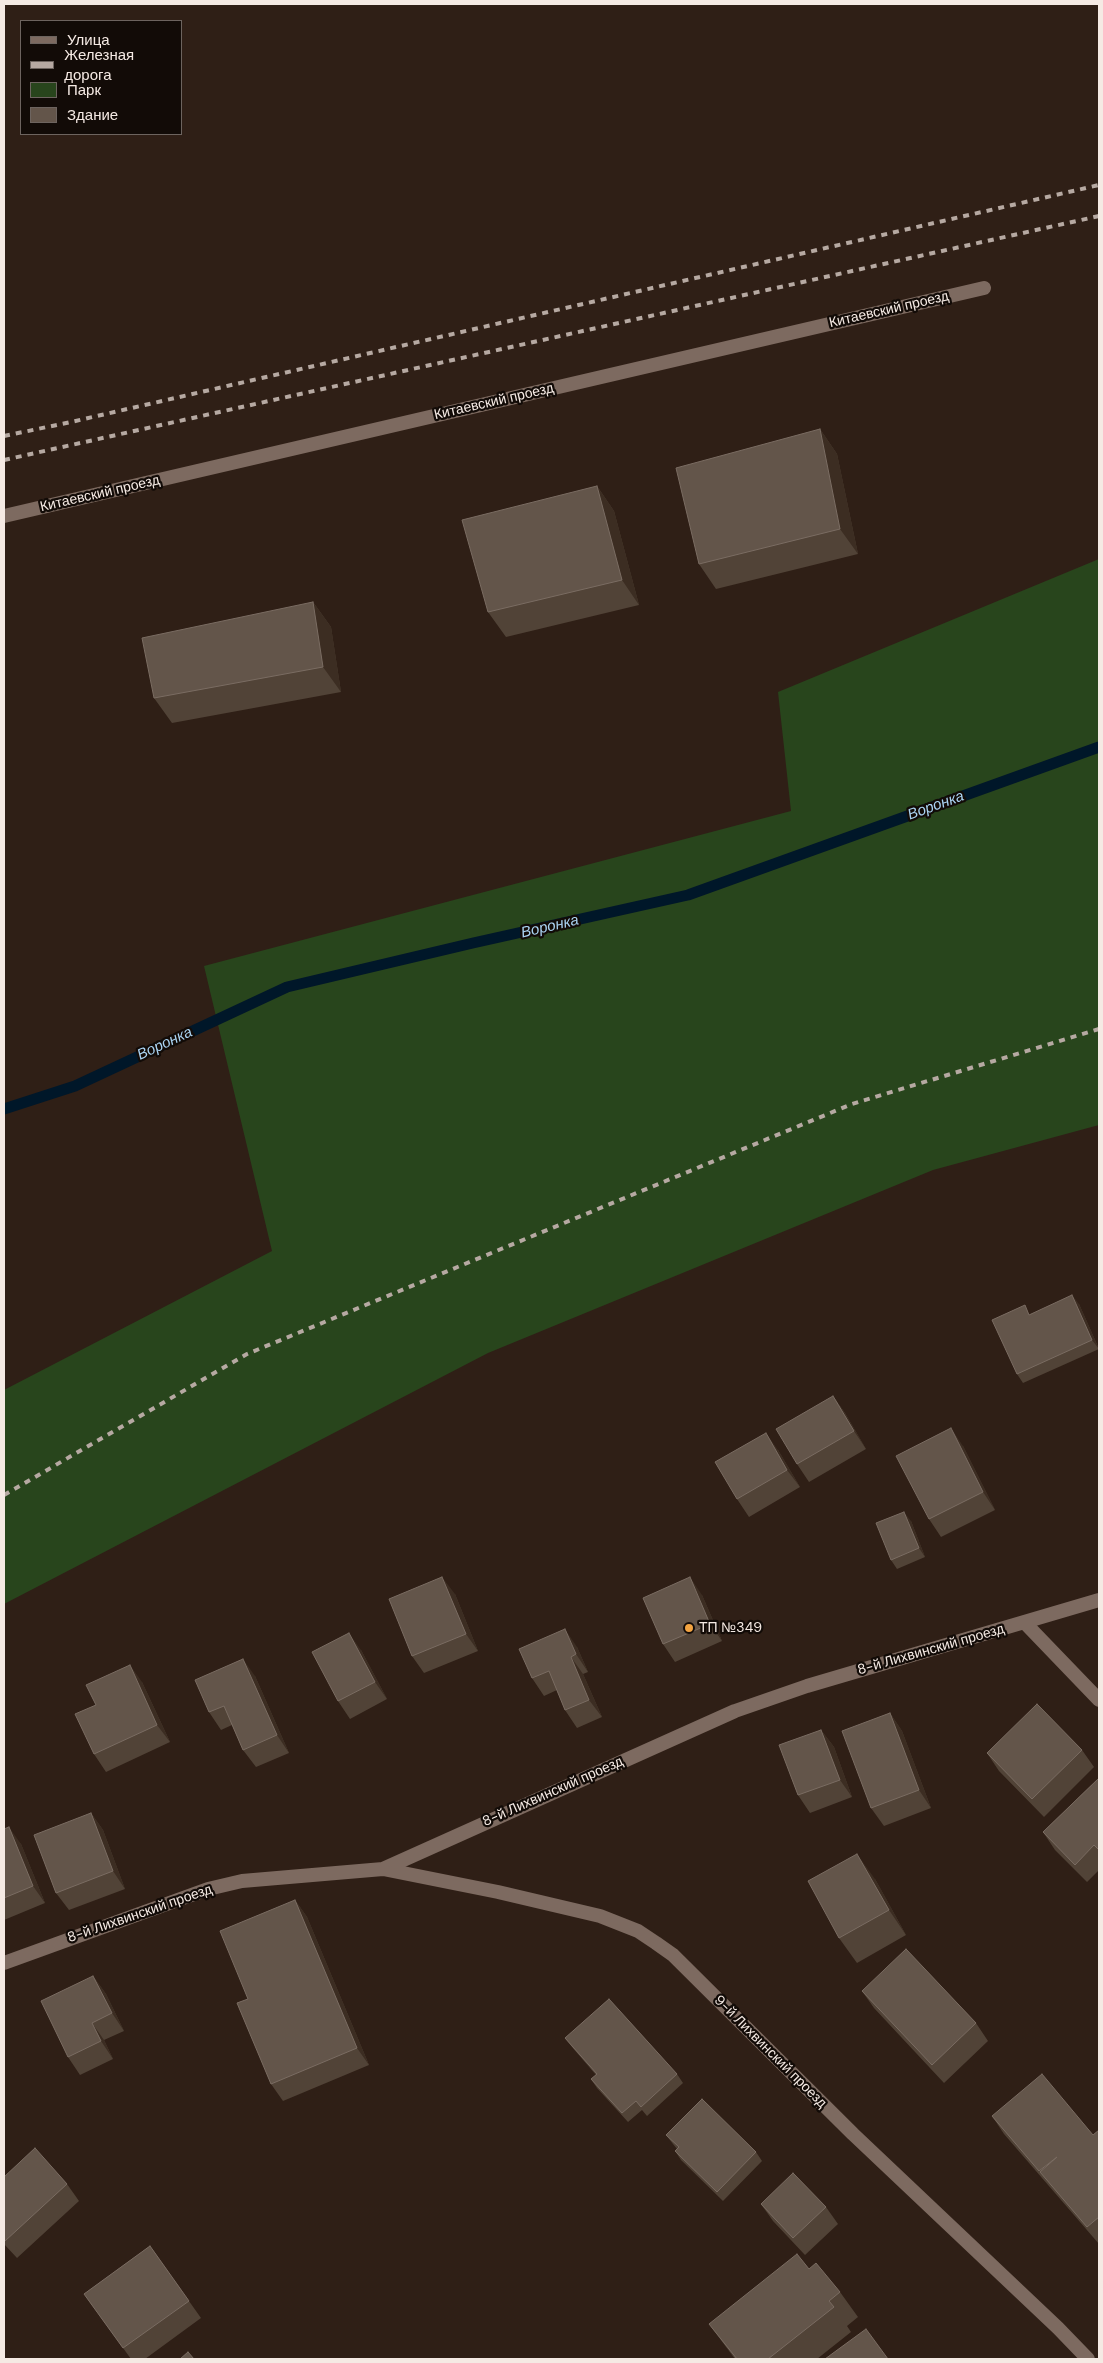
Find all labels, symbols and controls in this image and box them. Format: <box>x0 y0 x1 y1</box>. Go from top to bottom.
legend <box>20 20 182 135</box>
text: Улица <box>67 30 110 50</box>
text: Железная дорога <box>64 45 134 85</box>
text: Парк <box>67 80 101 100</box>
text: Здание <box>67 105 118 125</box>
street label: Китаевский проезд <box>827 288 951 332</box>
street label: Китаевский проезд <box>432 380 556 424</box>
street label: Китаевский проезд <box>38 472 162 516</box>
water label: Воронка <box>905 788 967 824</box>
water label: Воронка <box>519 912 581 942</box>
water label: Воронка <box>135 1023 195 1065</box>
place label: ТП №349 <box>699 1620 762 1636</box>
street label: 8-й Лихвинский проезд <box>856 1621 1006 1679</box>
marker: ТП №349 <box>683 1622 695 1634</box>
street label: 8-й Лихвинский проезд <box>480 1753 626 1831</box>
street label: 8-й Лихвинский проезд <box>65 1881 215 1947</box>
street label: 9-й Лихвинский проезд <box>710 1992 830 2112</box>

